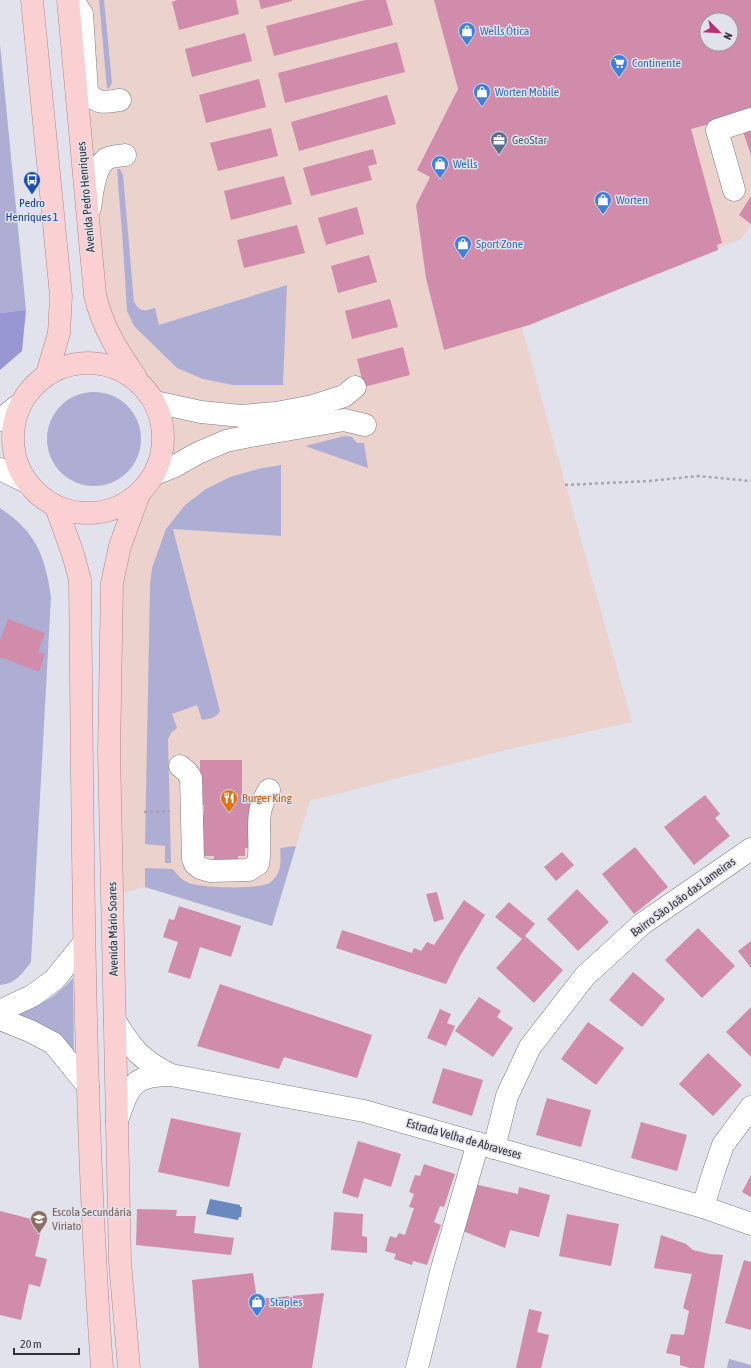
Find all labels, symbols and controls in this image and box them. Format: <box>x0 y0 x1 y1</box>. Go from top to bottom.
north arrow <box>699 12 739 52</box>
shop icon: Wells Ótica <box>457 21 477 46</box>
place label: Wells Ótica <box>480 24 529 38</box>
text: N <box>721 31 735 41</box>
supermarket icon: Continente <box>609 53 629 78</box>
place label: Continente <box>632 56 681 70</box>
shop icon: Worten Mobile <box>472 82 492 107</box>
place label: Worten Mobile <box>495 85 559 99</box>
office icon: GeoStar <box>489 130 509 155</box>
place label: GeoStar <box>512 133 547 147</box>
street label: Avenida Pedro Henriques <box>74 141 98 253</box>
shop icon: Wells <box>430 154 450 179</box>
place label: Wells <box>453 157 477 171</box>
bus stop icon: Pedro Henriques 1 <box>22 170 42 195</box>
shop icon: Worten <box>593 190 613 215</box>
place label: Worten <box>616 193 648 207</box>
place label: Pedro Henriques 1 <box>6 196 59 224</box>
shop icon: Sport Zone <box>453 234 473 259</box>
place label: Sport Zone <box>476 237 523 251</box>
restaurant icon: Burger King <box>219 788 239 813</box>
place label: Burger King <box>242 791 293 805</box>
street label: Bairro São João das Lameiras <box>628 854 738 940</box>
street label: Avenida Mário Soares <box>105 882 121 976</box>
street label: Estrada Velha de Abraveses <box>405 1116 523 1162</box>
place label: Escola Secundária Viriato <box>52 1205 131 1233</box>
school or university icon: Escola Secundária Viriato <box>29 1209 49 1234</box>
shop icon: Staples <box>247 1292 267 1317</box>
place label: Staples <box>270 1295 303 1309</box>
scale bar <box>14 1330 79 1356</box>
text: 20 m <box>20 1337 42 1351</box>

